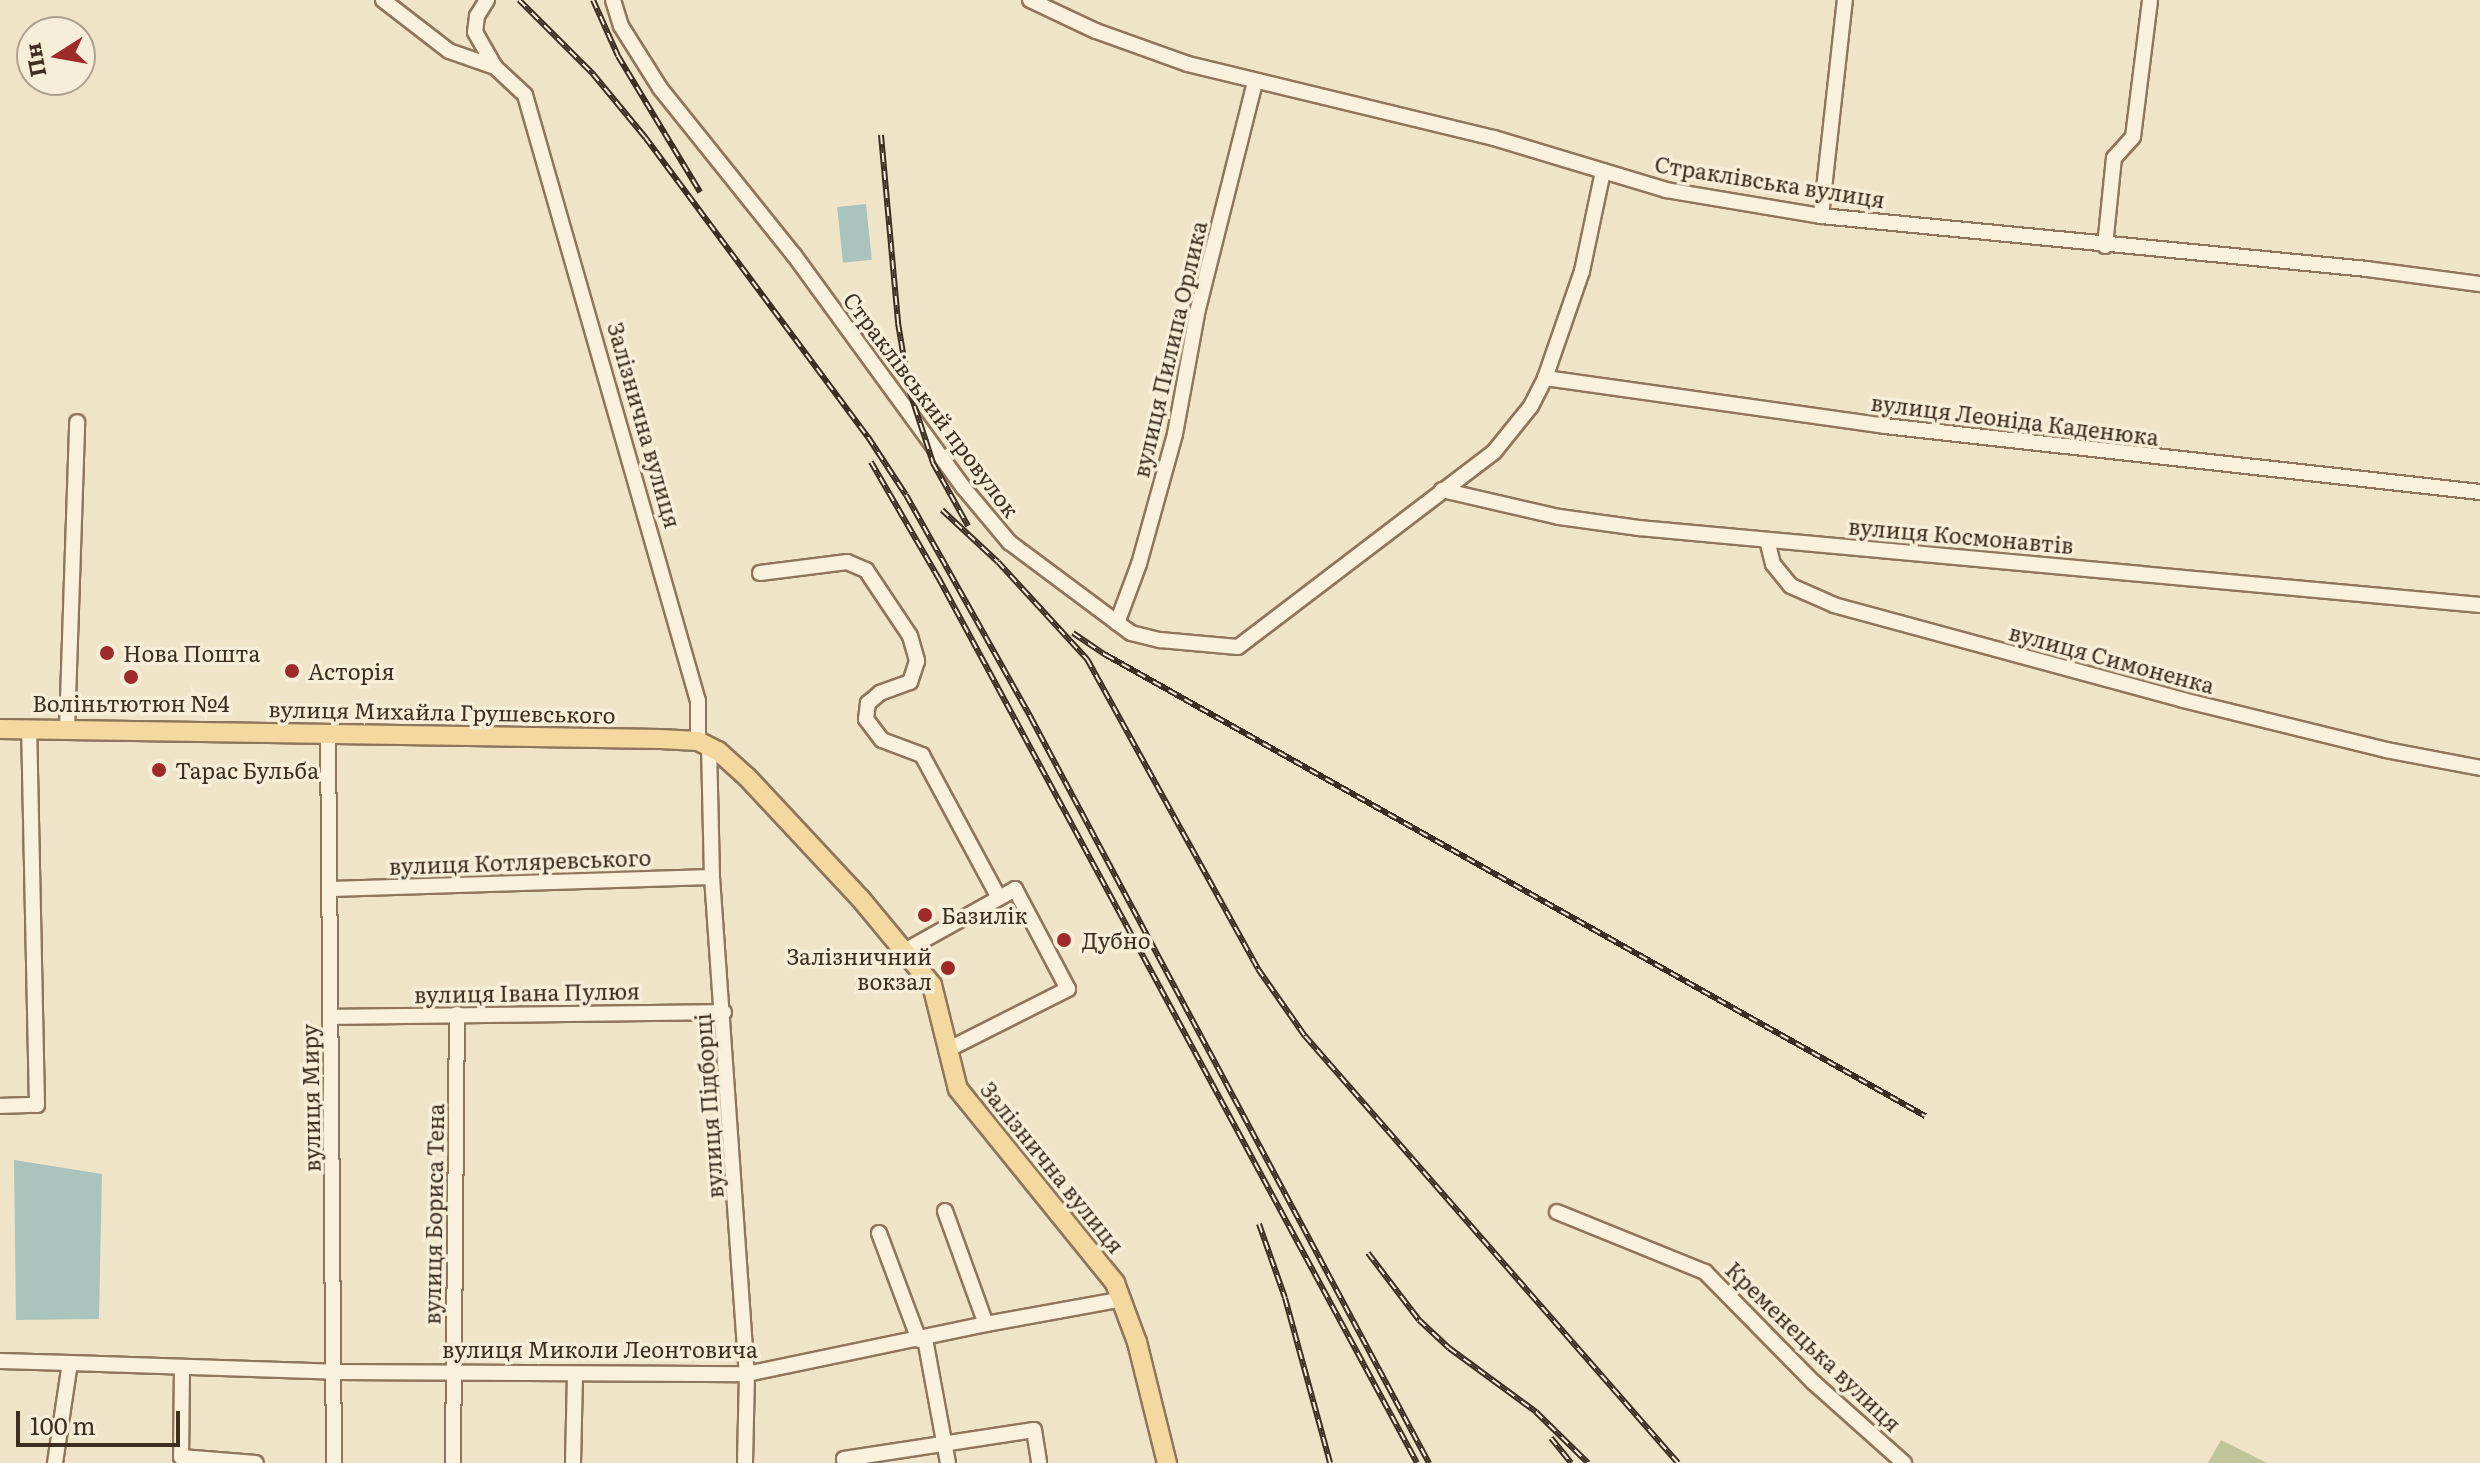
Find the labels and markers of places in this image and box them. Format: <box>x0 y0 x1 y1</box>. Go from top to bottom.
place label: Нова Пошта <box>123 640 260 666</box>
marker: Нова Пошта <box>98 644 116 662</box>
place label: Асторія <box>308 658 395 684</box>
marker: Асторія <box>283 662 301 680</box>
marker: Воліньтютюн №4 <box>122 668 140 686</box>
place label: Воліньтютюн №4 <box>32 690 230 716</box>
place label: Тарас Бульба <box>175 757 319 783</box>
marker: Тарас Бульба <box>150 761 168 779</box>
place label: Базилік <box>941 902 1027 928</box>
marker: Базилік <box>916 906 934 924</box>
place label: Дубно <box>1082 927 1151 953</box>
marker: Дубно <box>1053 929 1075 951</box>
place label: Залізничний вокзал <box>786 942 932 994</box>
marker: Залізничний вокзал <box>939 959 957 977</box>

